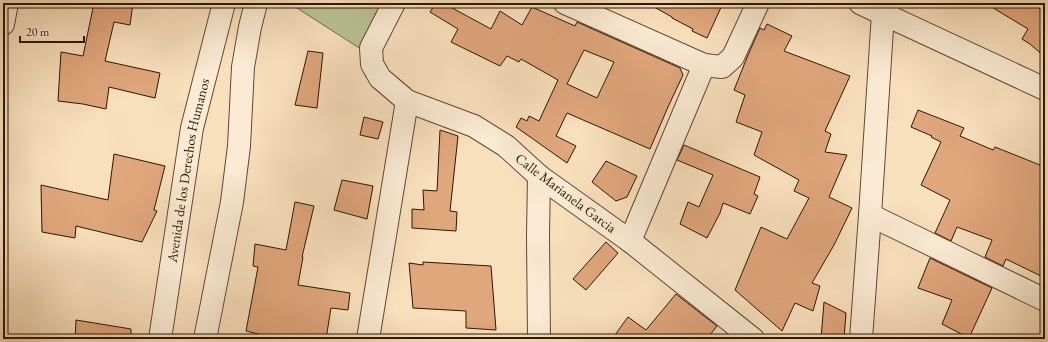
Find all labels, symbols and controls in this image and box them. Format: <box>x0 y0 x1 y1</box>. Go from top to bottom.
scale bar <box>20 18 84 44</box>
text: 20 m <box>26 24 50 40</box>
street label: Avenida de los Derechos Humanos <box>163 76 213 265</box>
street label: Calle Marianela Garcia <box>512 149 620 237</box>

